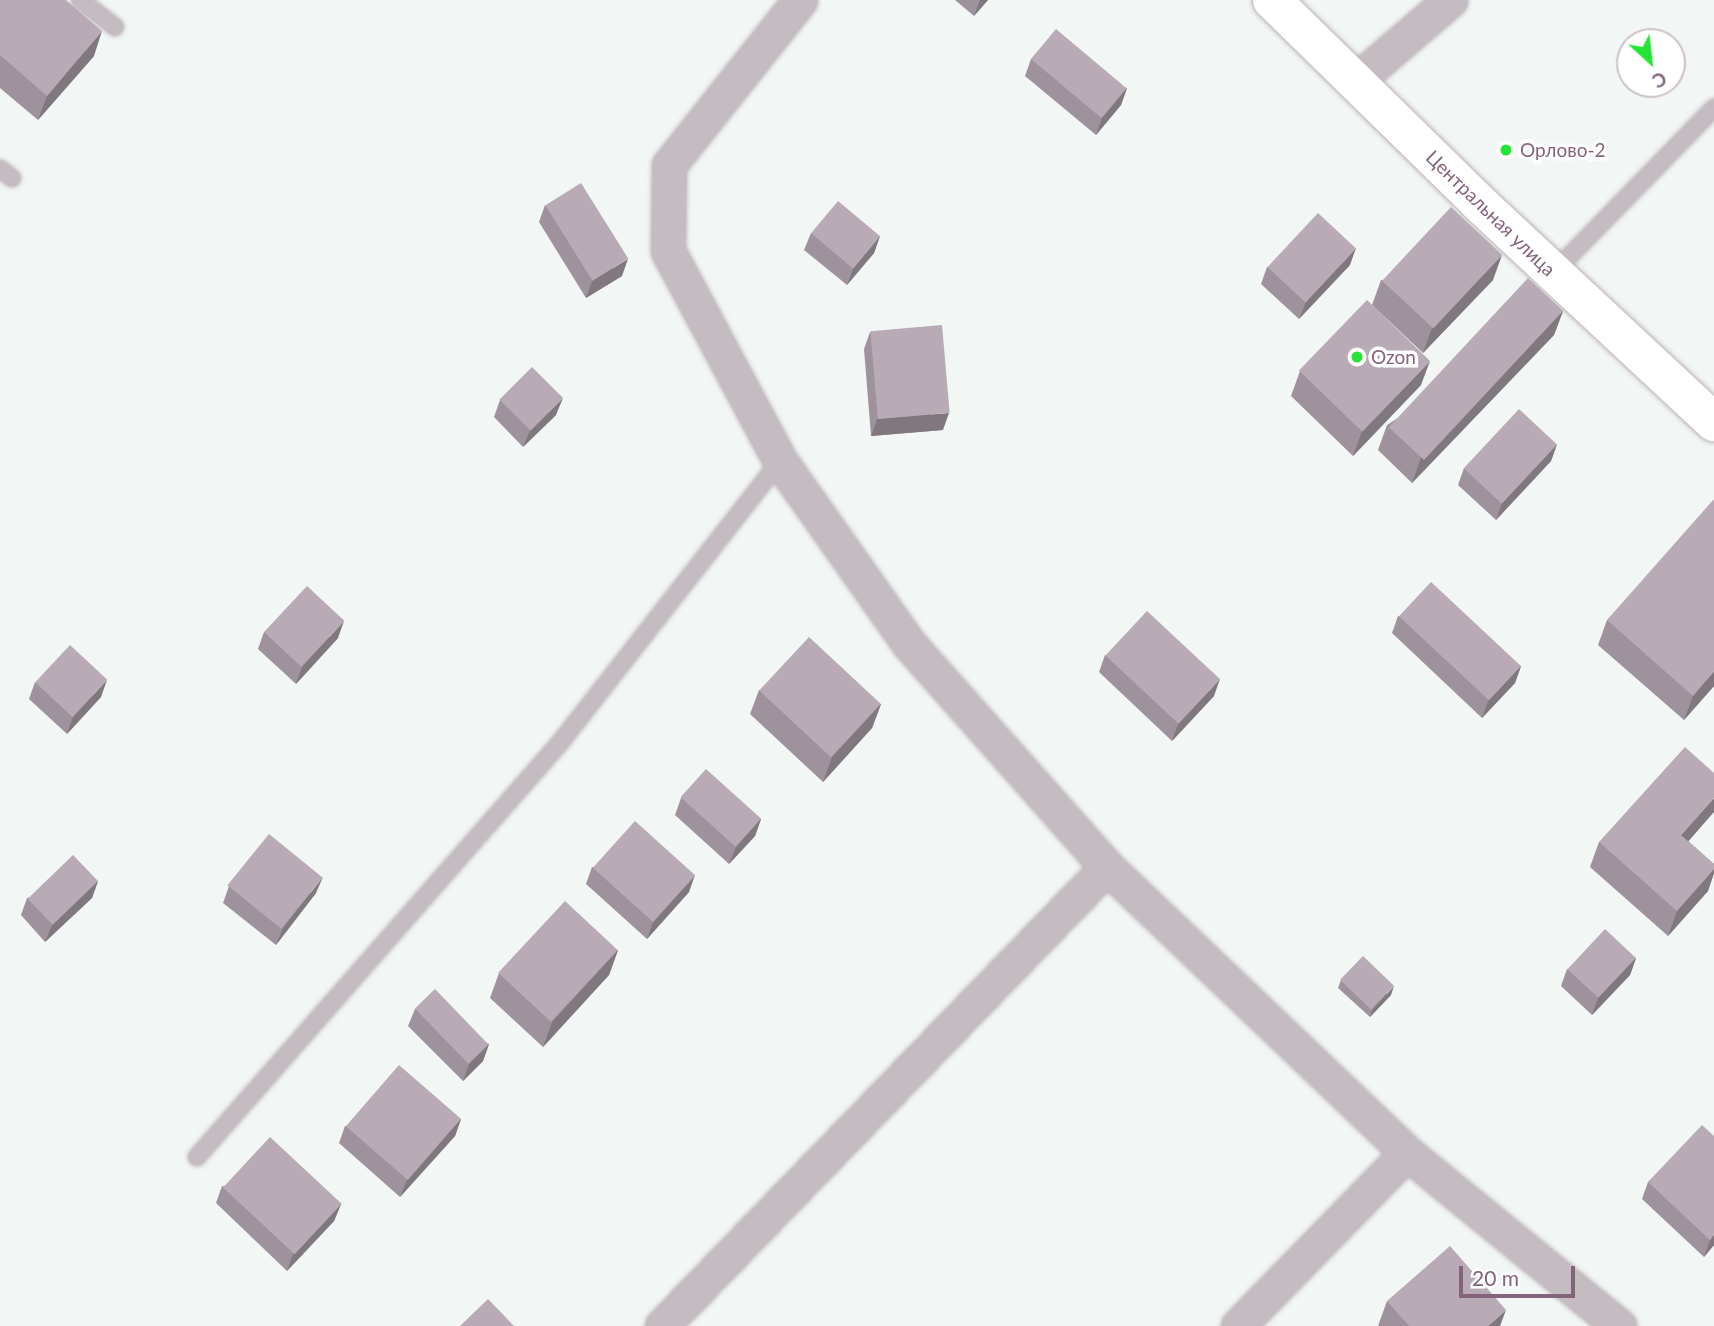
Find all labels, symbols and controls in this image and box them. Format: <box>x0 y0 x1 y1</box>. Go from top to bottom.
north arrow <box>1616 28 1686 98</box>
text: С <box>1649 67 1671 93</box>
place label: Орлово-2 <box>1520 139 1606 161</box>
marker: Орлово-2 <box>1498 142 1514 158</box>
street label: Центральная улица <box>1422 145 1560 281</box>
place label: Ozon <box>1371 346 1416 368</box>
marker: Ozon <box>1349 349 1365 365</box>
scale bar <box>1462 1252 1578 1296</box>
text: 20 m <box>1472 1265 1519 1290</box>

